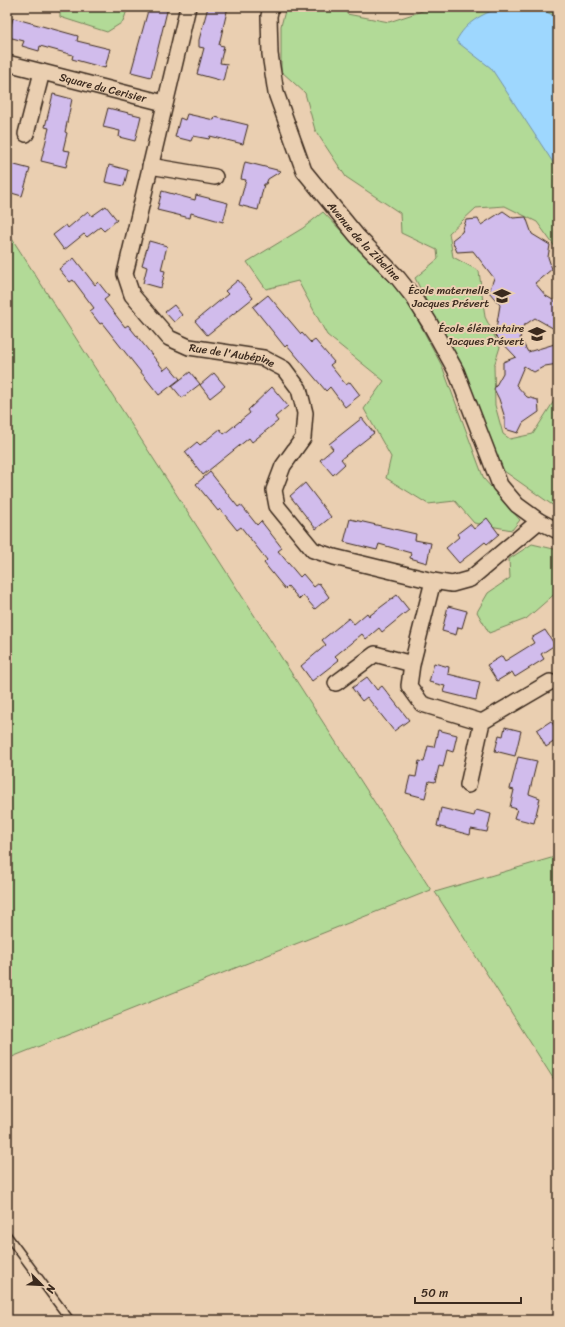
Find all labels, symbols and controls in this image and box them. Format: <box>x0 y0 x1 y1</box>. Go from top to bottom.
street label: Square du Cerisier <box>57 68 149 108</box>
street label: Avenue de la Zibeline <box>322 196 406 286</box>
place label: École maternelle Jacques Prévert <box>408 281 490 313</box>
school or university icon: École maternelle Jacques Prévert <box>492 286 512 306</box>
place label: École élémentaire Jacques Prévert <box>438 319 525 351</box>
school or university icon: École élémentaire Jacques Prévert <box>527 324 547 344</box>
street label: Rue de l'Aubépine <box>188 338 279 373</box>
north arrow <box>22 1265 62 1305</box>
scale bar <box>415 1279 521 1305</box>
text: N <box>40 1281 61 1297</box>
text: 50 m <box>421 1282 448 1304</box>

